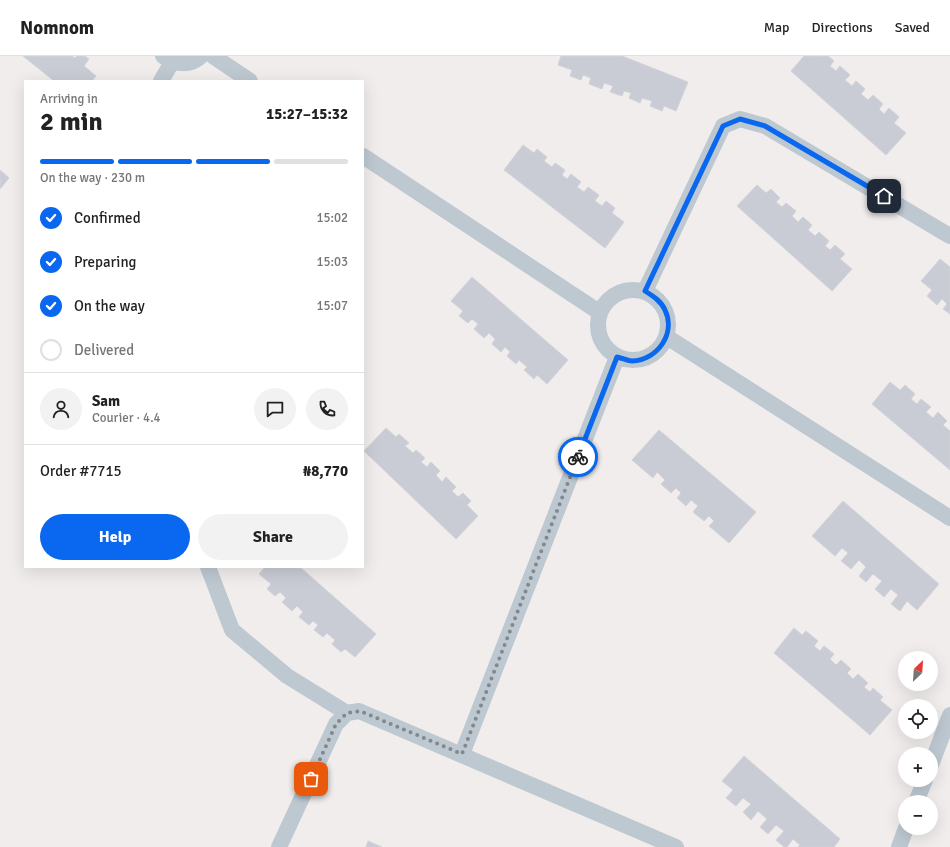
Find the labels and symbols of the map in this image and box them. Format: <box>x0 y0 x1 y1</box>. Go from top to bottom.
pin <box>867 179 901 213</box>
courier <box>558 437 598 477</box>
north arrow <box>898 651 938 691</box>
pin <box>294 762 328 796</box>

